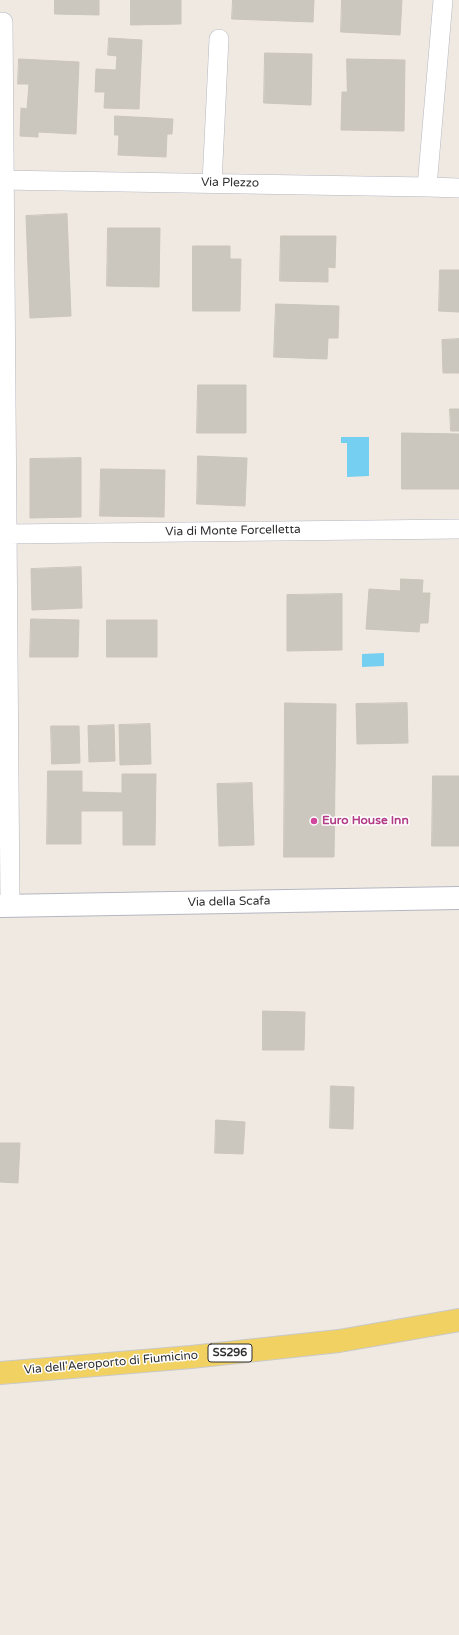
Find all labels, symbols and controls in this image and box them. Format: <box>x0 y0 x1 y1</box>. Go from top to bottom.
street label: Via Plezzo <box>201 175 259 191</box>
street label: Via di Monte Forcelletta <box>165 523 301 539</box>
place label: Euro House Inn <box>322 814 409 828</box>
marker: Euro House Inn <box>309 816 319 826</box>
street label: Via della Scafa <box>187 894 271 910</box>
road number: SS296 <box>208 1344 252 1362</box>
street label: Via dell'Aeroporto di Fiumicino <box>23 1348 199 1378</box>

